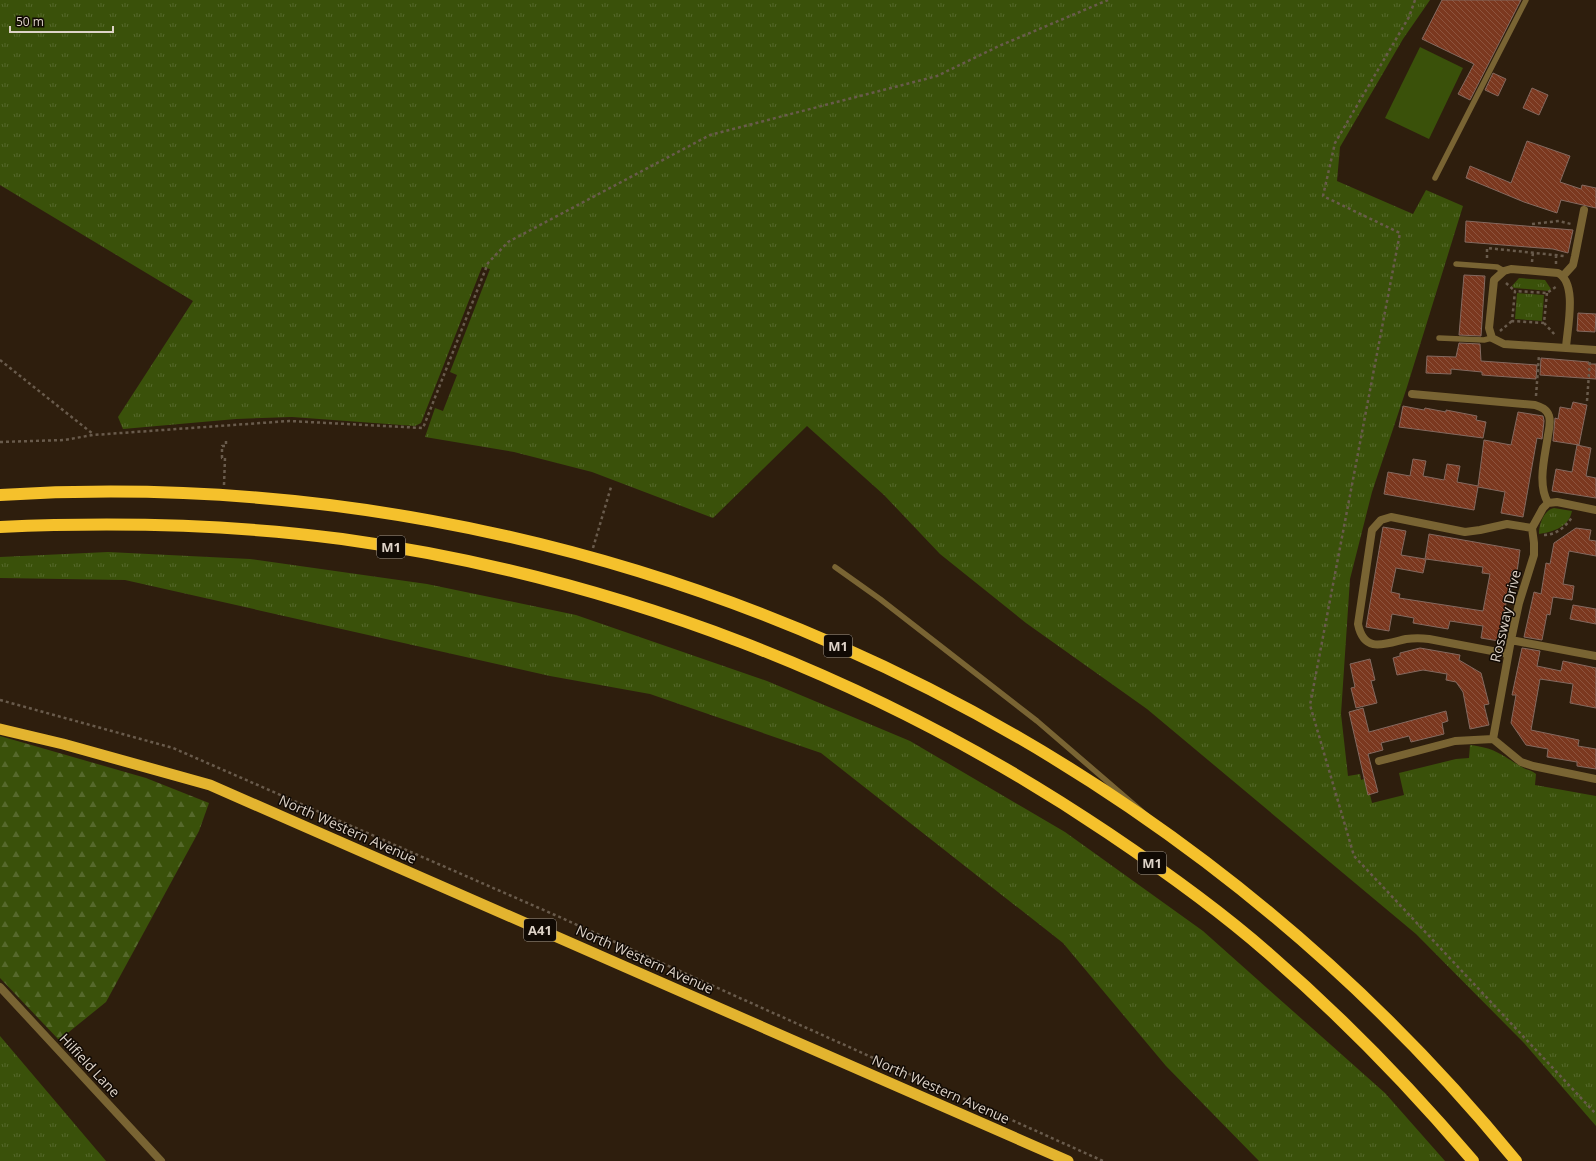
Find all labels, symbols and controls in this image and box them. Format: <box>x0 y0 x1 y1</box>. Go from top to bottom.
scale bar <box>10 8 113 34</box>
text: 50 m <box>16 13 44 30</box>
road number: M1 <box>377 536 405 558</box>
street label: Rossway Drive <box>1485 568 1525 664</box>
road number: M1 <box>824 635 852 657</box>
street label: North Western Avenue <box>276 790 420 868</box>
road number: M1 <box>1138 852 1166 874</box>
road number: A41 <box>524 919 556 941</box>
street label: North Western Avenue <box>573 920 717 998</box>
street label: Hilfield Lane <box>56 1029 125 1101</box>
street label: North Western Avenue <box>869 1050 1013 1128</box>

